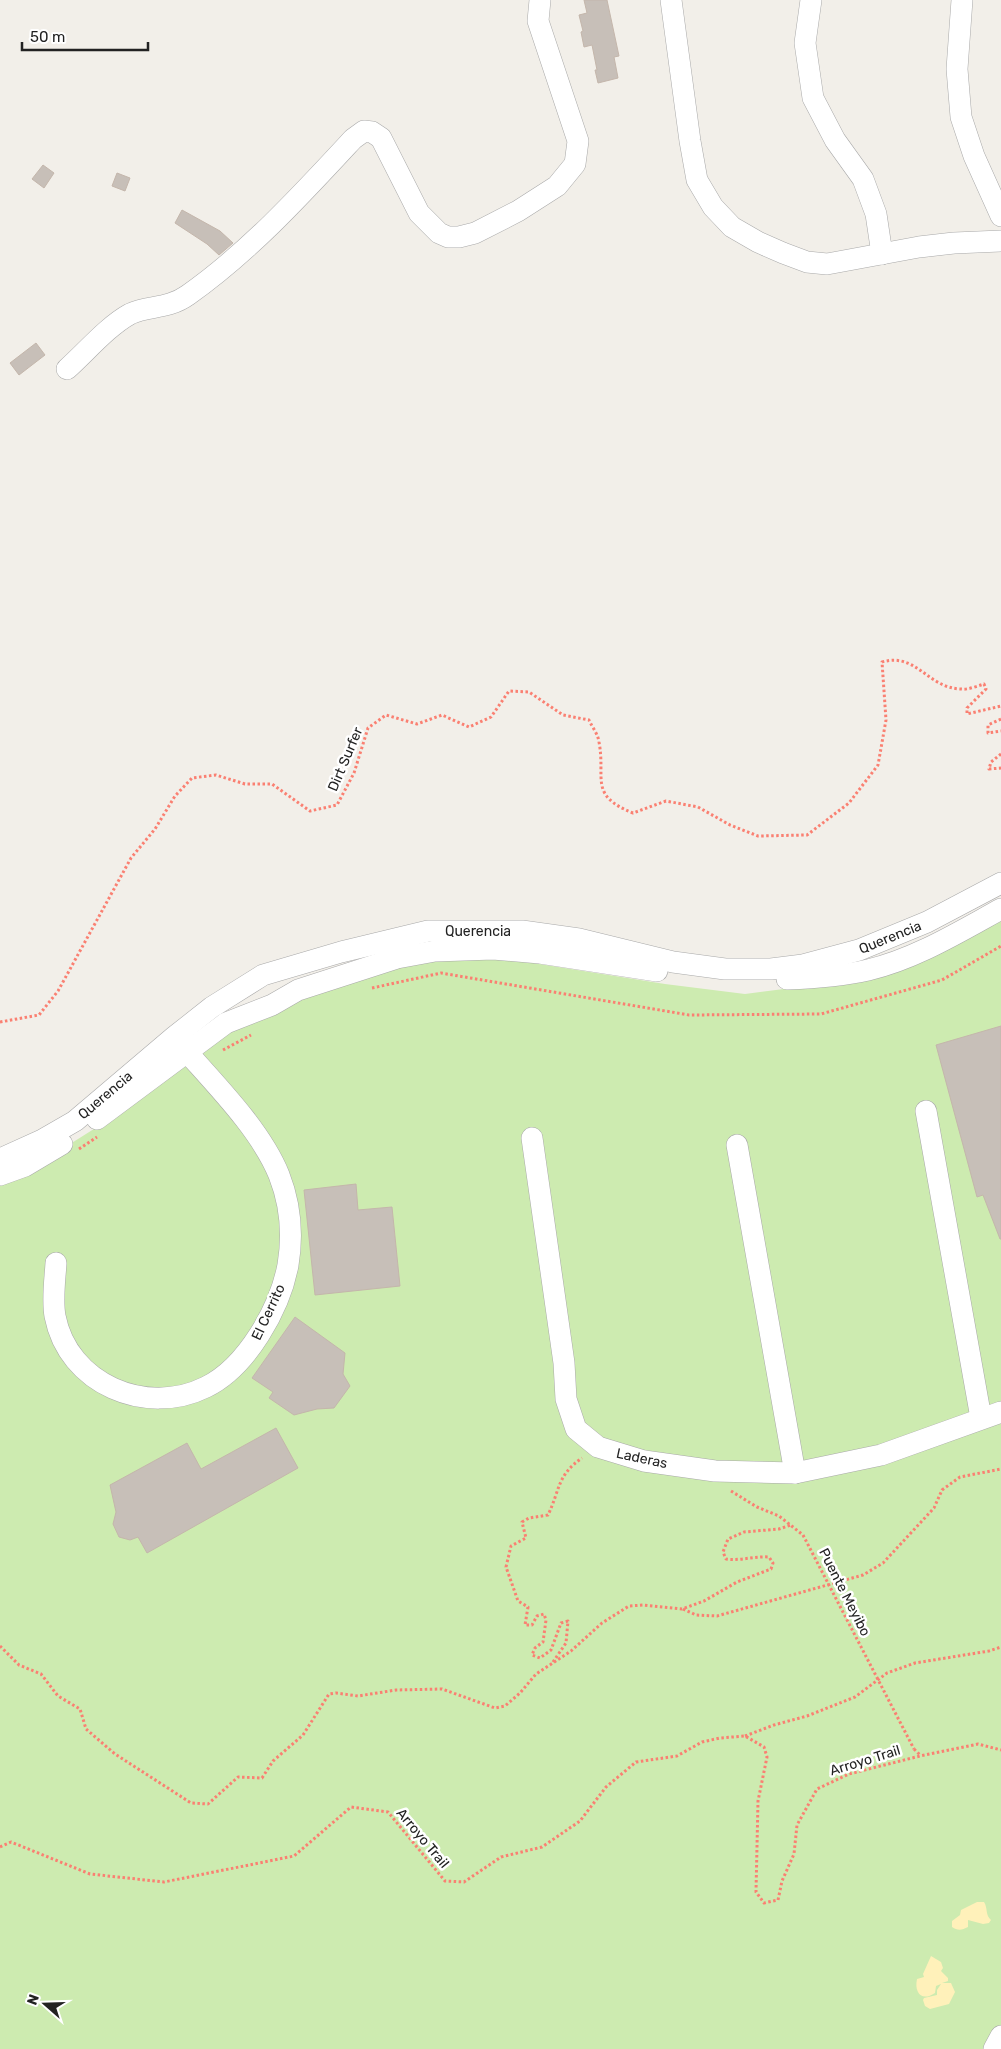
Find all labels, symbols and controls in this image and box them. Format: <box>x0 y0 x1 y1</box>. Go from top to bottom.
scale bar <box>22 20 149 52</box>
text: 50 m <box>30 28 65 46</box>
street label: Dirt Surfer <box>324 724 367 794</box>
street label: Querencia <box>856 917 924 958</box>
street label: Querencia <box>445 923 511 940</box>
street label: Querencia <box>75 1068 136 1123</box>
street label: El Cerrito <box>248 1281 289 1343</box>
street label: Laderas <box>615 1445 669 1472</box>
street label: Puente Meyibo <box>815 1545 874 1639</box>
street label: Arroyo Trail <box>828 1742 902 1779</box>
street label: Arroyo Trail <box>393 1805 453 1872</box>
north arrow <box>20 1979 70 2029</box>
text: N <box>24 1992 43 2007</box>

